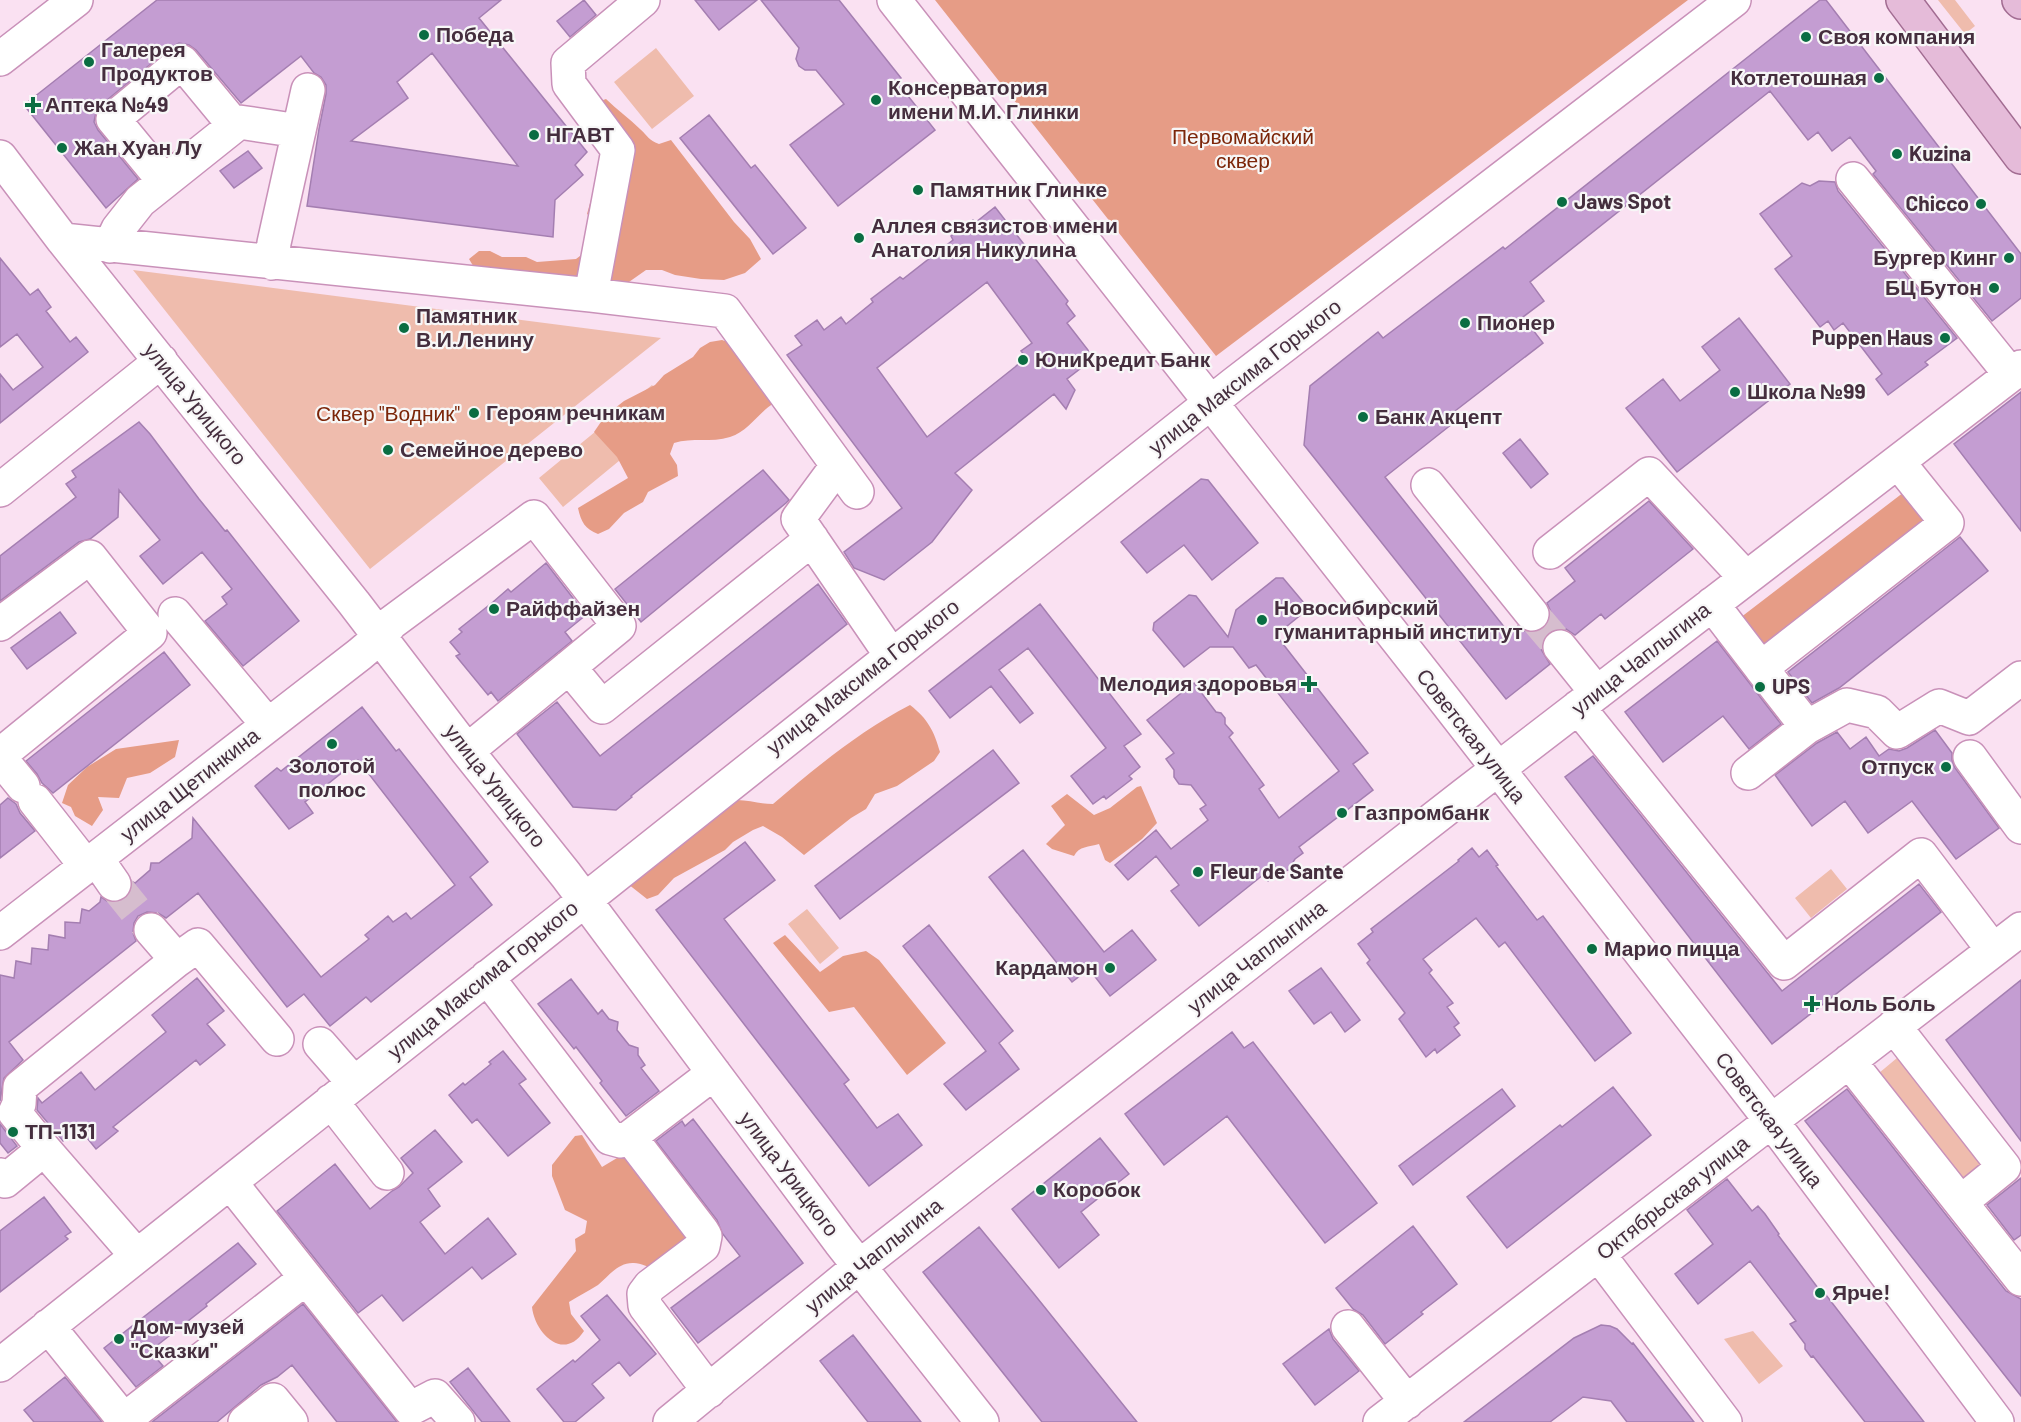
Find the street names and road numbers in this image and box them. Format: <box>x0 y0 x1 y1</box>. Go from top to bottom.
street label: улица Максима Горького <box>1143 293 1345 459</box>
street label: улица Урицкого <box>139 337 253 469</box>
street label: улица Максима Горького <box>761 593 963 759</box>
street label: улица Чаплыгина <box>1566 596 1715 720</box>
street label: Советская улица <box>1412 663 1532 807</box>
street label: улица Урицкого <box>440 718 552 852</box>
street label: улица Щетинкина <box>114 722 264 846</box>
street label: улица Максима Горького <box>382 894 582 1063</box>
street label: улица Чаплыгина <box>1182 894 1331 1018</box>
street label: Советская улица <box>1711 1046 1829 1192</box>
street label: улица Урицкого <box>735 1106 845 1240</box>
street label: Октябрьская улица <box>1591 1129 1754 1264</box>
street label: улица Чаплыгина <box>800 1192 947 1318</box>

